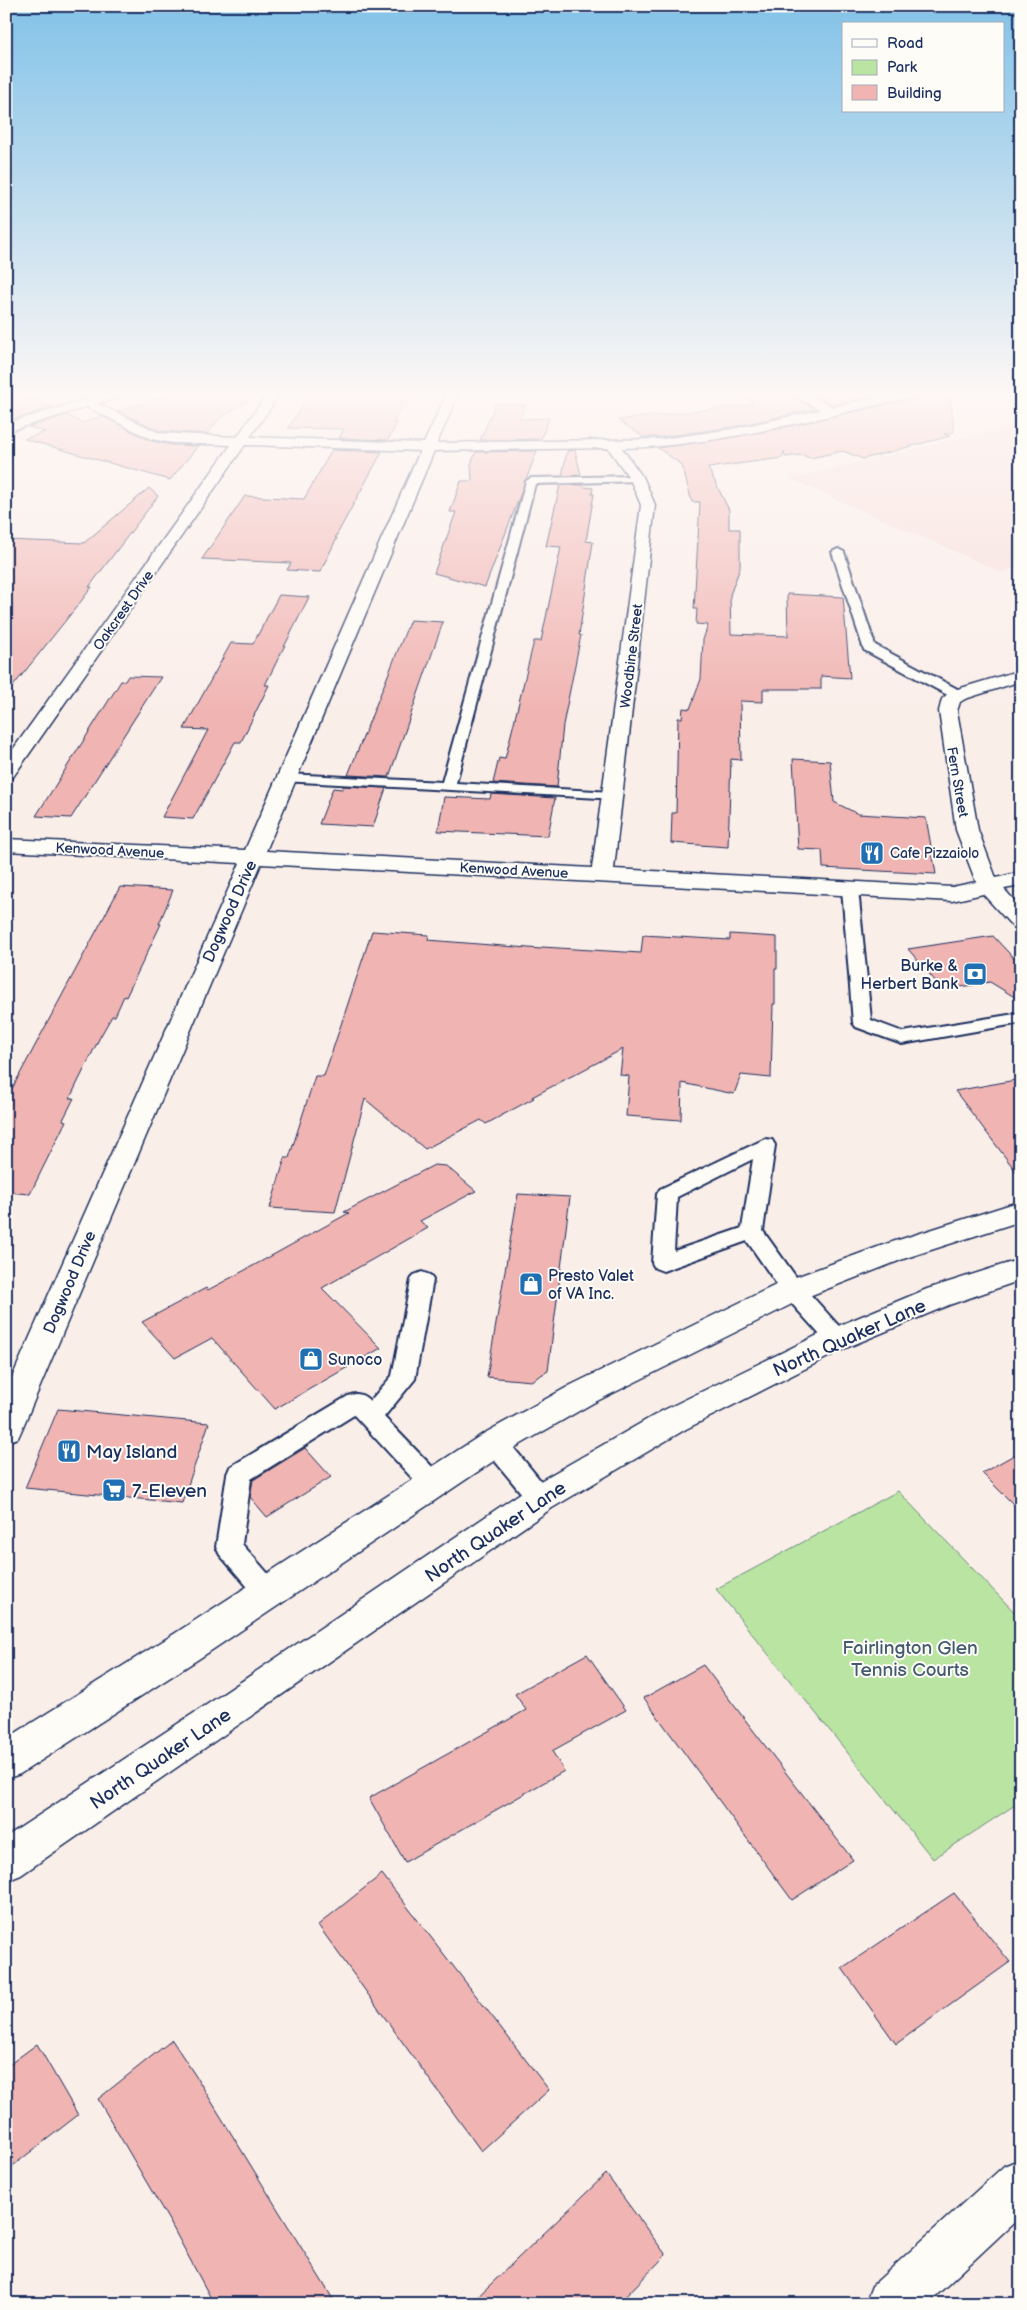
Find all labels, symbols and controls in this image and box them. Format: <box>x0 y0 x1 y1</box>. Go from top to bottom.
legend <box>842 22 1004 112</box>
text: Road <box>887 34 923 53</box>
text: Park <box>887 58 918 77</box>
text: Building <box>887 84 942 103</box>
street label: Oakcrest Drive <box>90 567 157 653</box>
street label: Woodbine Street <box>617 602 646 709</box>
street label: Fern Street <box>943 746 972 819</box>
street label: Kenwood Avenue <box>55 839 165 862</box>
restaurant icon: Cafe Pizzaiolo <box>859 840 885 866</box>
place label: Cafe Pizzaiolo <box>890 845 979 862</box>
street label: Dogwood Drive <box>199 857 262 966</box>
street label: Kenwood Avenue <box>459 859 569 882</box>
place label: Burke & Herbert Bank <box>860 957 958 994</box>
bank icon: Burke & Herbert Bank <box>962 961 988 987</box>
street label: Dogwood Drive <box>40 1228 101 1337</box>
place label: Presto Valet of VA Inc. <box>548 1267 634 1304</box>
shop icon: Presto Valet of VA Inc. <box>518 1271 544 1297</box>
street label: North Quaker Lane <box>770 1294 930 1382</box>
shop icon: Sunoco <box>298 1346 324 1372</box>
place label: Sunoco <box>328 1351 382 1370</box>
restaurant icon: May Island <box>56 1438 82 1464</box>
place label: May Island <box>86 1441 177 1464</box>
supermarket icon: 7-Eleven <box>101 1477 127 1503</box>
street label: North Quaker Lane <box>421 1477 571 1588</box>
place label: 7-Eleven <box>132 1480 207 1503</box>
park label: Fairlington Glen Tennis Courts <box>842 1637 978 1682</box>
street label: North Quaker Lane <box>86 1704 236 1815</box>

